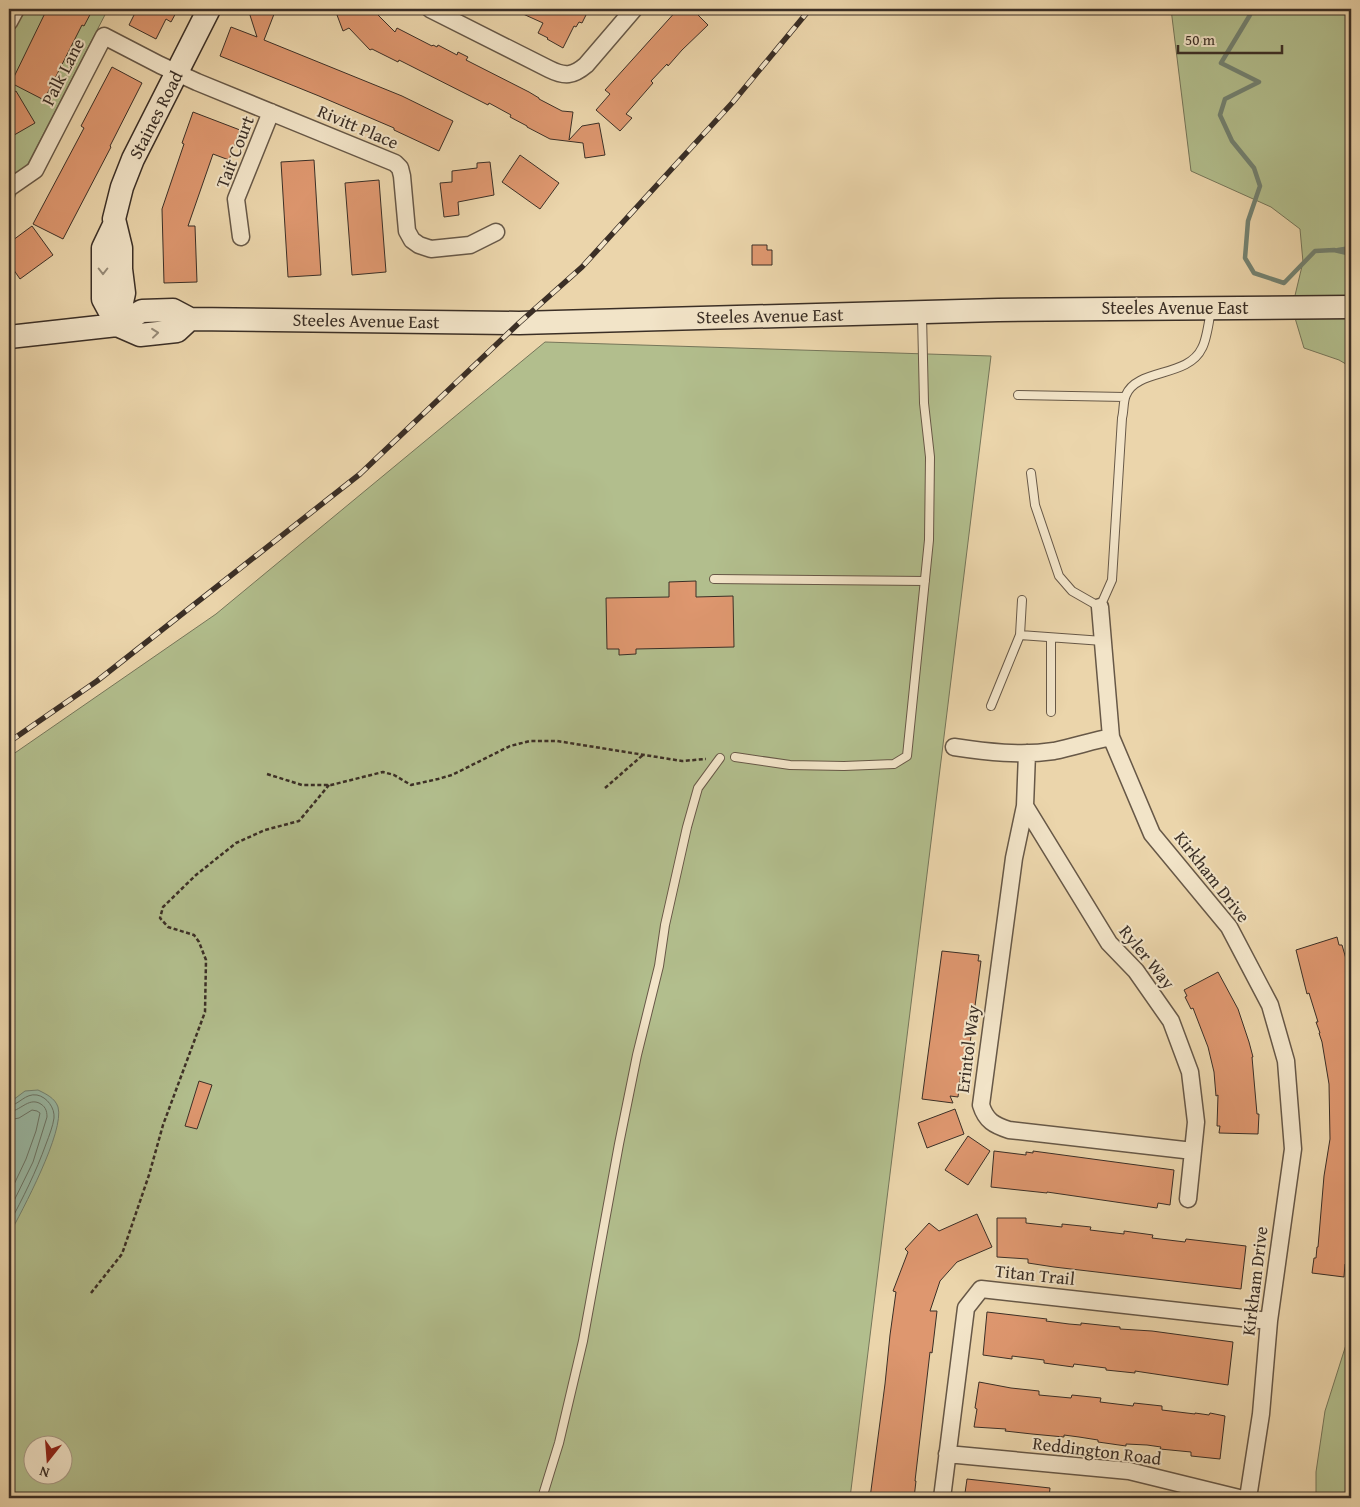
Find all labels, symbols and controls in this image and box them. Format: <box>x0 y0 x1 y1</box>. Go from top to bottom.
scale bar <box>1178 22 1281 54</box>
text: 50 m <box>1185 29 1216 50</box>
street label: Palk Lane <box>34 33 91 110</box>
street label: Staines Road <box>122 66 190 164</box>
street label: Rivitt Place <box>313 97 403 156</box>
street label: Tait Court <box>208 111 261 192</box>
one-way arrow <box>98 268 108 275</box>
street label: Steeles Avenue East <box>1101 294 1249 321</box>
street label: Steeles Avenue East <box>696 301 844 330</box>
street label: Steeles Avenue East <box>292 306 440 335</box>
one-way arrow <box>151 328 159 339</box>
street label: Kirkham Drive <box>1168 825 1257 928</box>
street label: Ryler Way <box>1113 919 1182 995</box>
street label: Erintol Way <box>949 1003 986 1094</box>
street label: Kirkham Drive <box>1234 1225 1275 1337</box>
street label: Titan Trail <box>994 1257 1076 1292</box>
street label: Reddington Road <box>1031 1429 1163 1472</box>
north arrow <box>22 1434 72 1484</box>
text: N <box>36 1461 52 1483</box>

